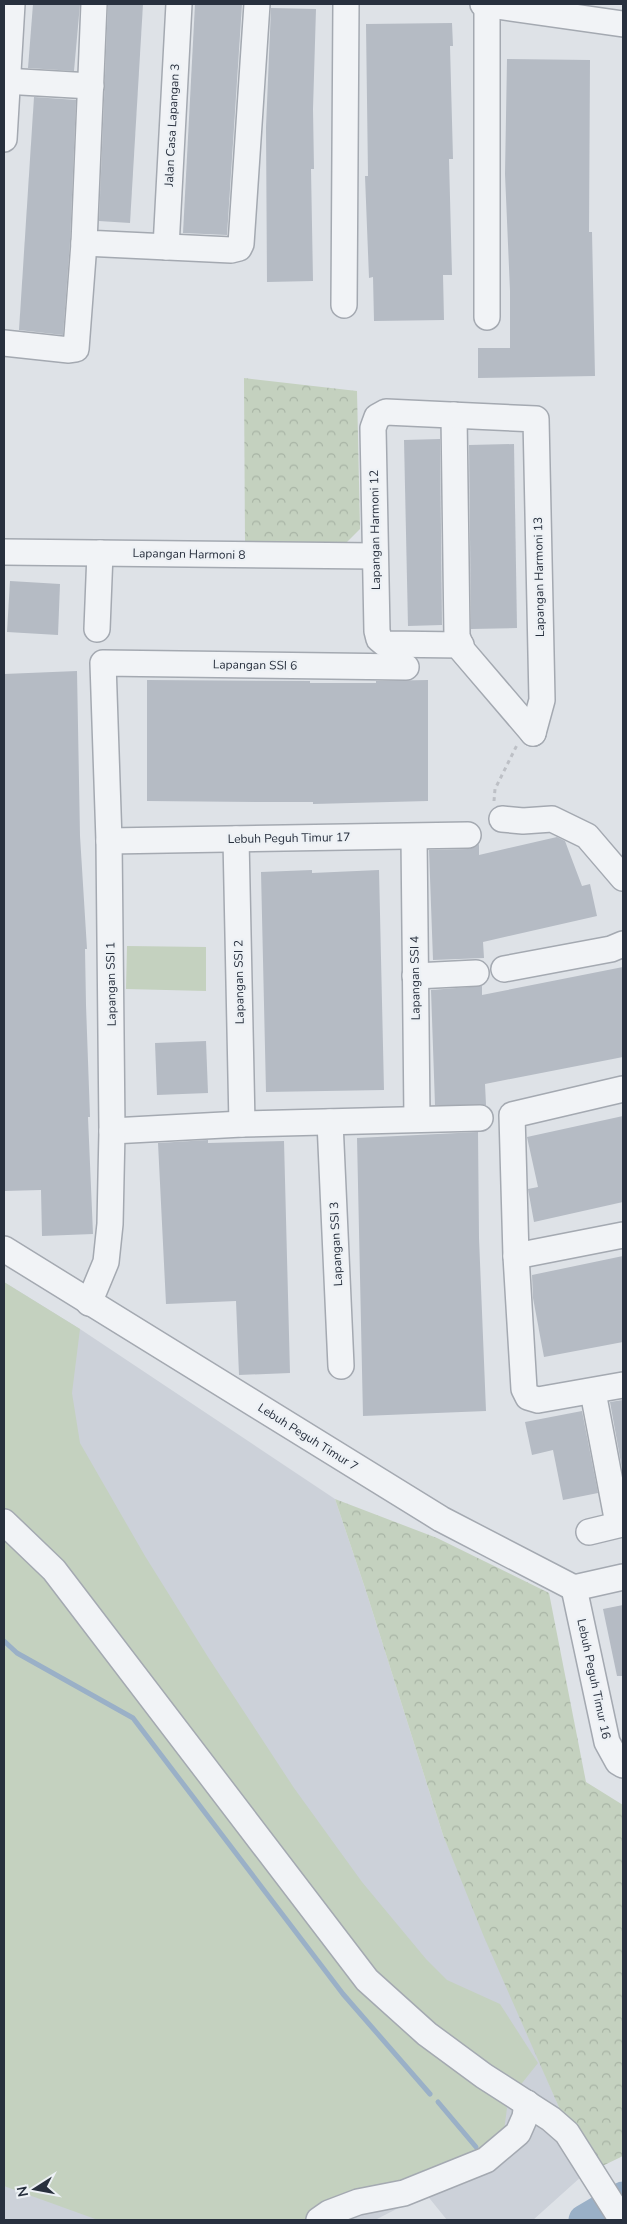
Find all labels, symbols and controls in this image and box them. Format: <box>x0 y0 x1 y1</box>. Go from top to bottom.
street label: Jalan Casa Lapangan 3 <box>161 63 183 188</box>
street label: Lapangan Harmoni 12 <box>366 470 384 590</box>
street label: Lapangan Harmoni 13 <box>530 517 548 637</box>
street label: Lapangan Harmoni 8 <box>132 545 246 563</box>
street label: Lapangan SSI 6 <box>213 656 297 674</box>
street label: Lebuh Peguh Timur 17 <box>228 829 350 847</box>
street label: Lapangan SSI 4 <box>406 936 424 1020</box>
street label: Lapangan SSI 2 <box>230 940 248 1024</box>
street label: Lapangan SSI 1 <box>102 942 120 1026</box>
street label: Lapangan SSI 3 <box>326 1201 346 1287</box>
street label: Lebuh Peguh Timur 7 <box>255 1400 361 1474</box>
street label: Lebuh Peguh Timur 16 <box>573 1617 615 1741</box>
north arrow <box>10 2164 60 2214</box>
text: N <box>12 2184 33 2198</box>

